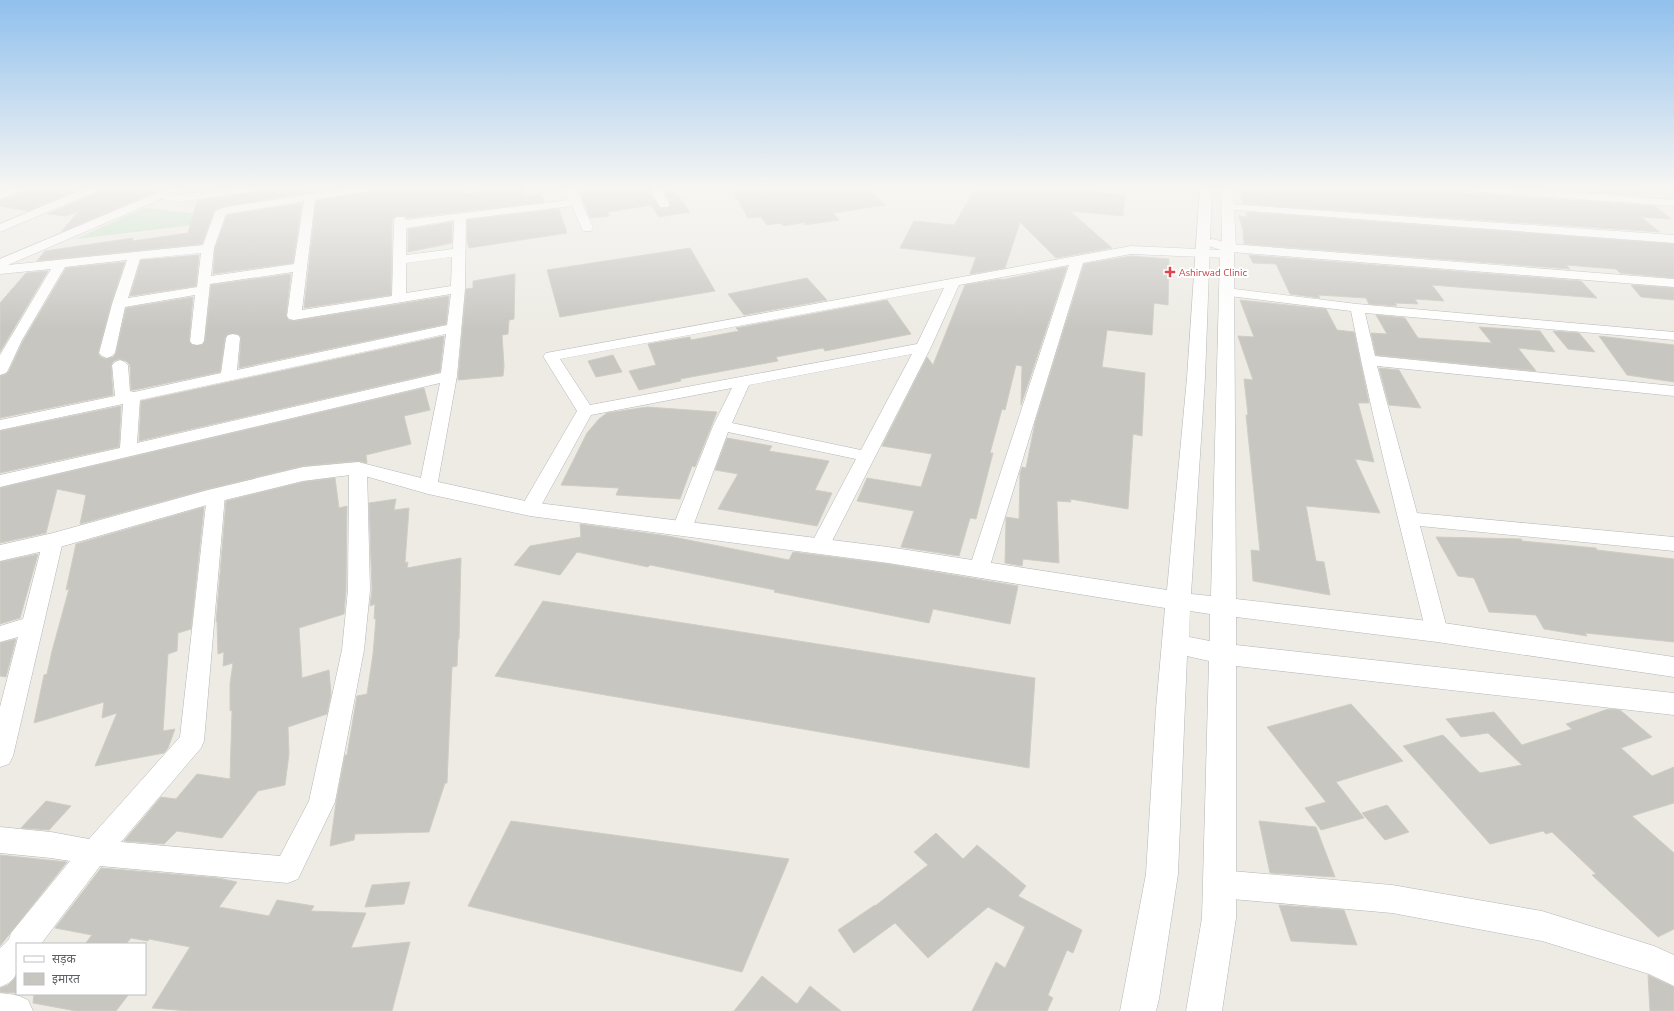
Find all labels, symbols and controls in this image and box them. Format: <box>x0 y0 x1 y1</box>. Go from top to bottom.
marker: Ashirwad Clinic <box>1164 266 1176 278</box>
place label: Ashirwad Clinic <box>1179 267 1247 278</box>
legend <box>16 943 146 995</box>
text: सड़क <box>52 952 77 966</box>
text: इमारत <box>52 972 81 986</box>

